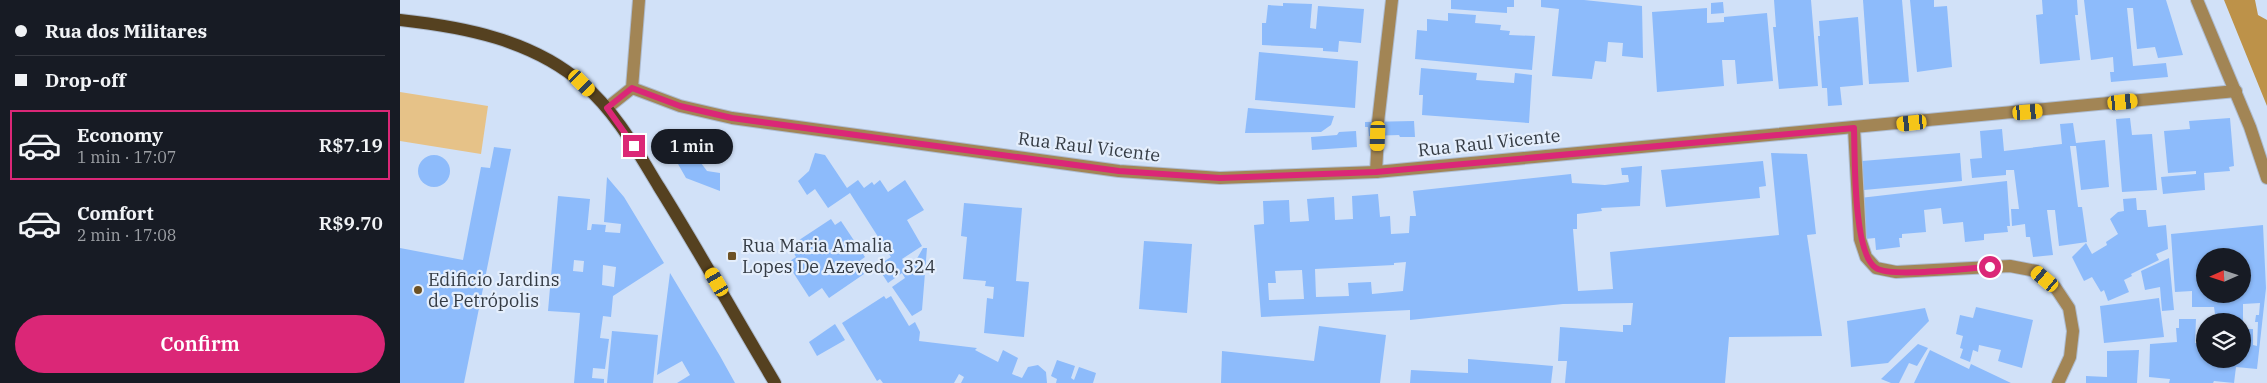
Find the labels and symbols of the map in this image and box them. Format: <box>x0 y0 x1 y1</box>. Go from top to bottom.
car <box>566 67 597 99</box>
car <box>2107 93 2138 111</box>
car <box>2012 103 2043 121</box>
car <box>1896 114 1927 132</box>
car <box>1369 121 1386 151</box>
street label: Rua Raul Vicente <box>1417 124 1561 161</box>
street label: Rua Raul Vicente <box>1017 126 1162 167</box>
callout: 1 min <box>652 128 734 164</box>
route end <box>623 135 645 157</box>
place label: Rua Maria Amalia Lopes De Azevedo, 324 <box>742 234 936 278</box>
north arrow <box>2196 248 2251 302</box>
marker: Rua Maria Amalia Lopes De Azevedo, 324 <box>726 250 738 262</box>
route start <box>1979 256 2001 278</box>
car <box>2028 264 2061 294</box>
car <box>703 265 730 299</box>
place label: Edificio Jardins de Petrópolis <box>428 268 560 312</box>
marker: Edificio Jardins de Petrópolis <box>412 284 424 296</box>

